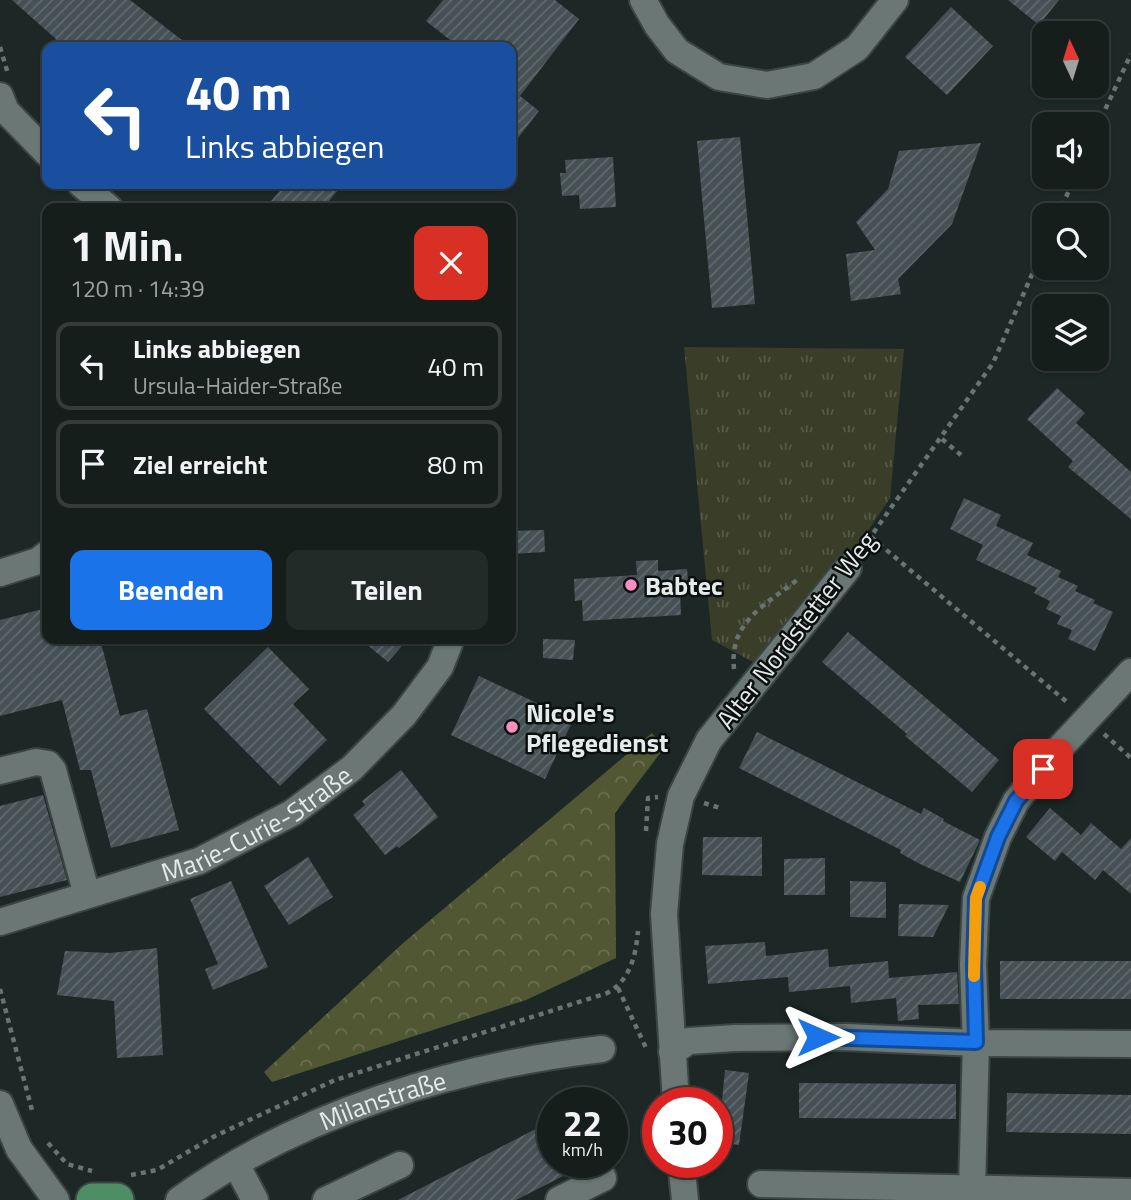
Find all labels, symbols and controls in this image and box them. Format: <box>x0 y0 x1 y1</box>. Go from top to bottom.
north arrow <box>1032 21 1110 98</box>
map controls <box>1032 21 1109 371</box>
text: 40 m <box>185 54 292 129</box>
icon: left <box>70 70 161 161</box>
button: sound <box>1032 112 1109 189</box>
text: Links abbiegen <box>185 122 384 170</box>
button: search <box>1032 203 1109 280</box>
text: 1 Min. <box>70 213 184 277</box>
button: close <box>414 226 488 300</box>
text: 120 m · 14:39 <box>70 271 205 306</box>
button: layers <box>1032 294 1109 371</box>
text: Links abbiegen <box>133 329 301 368</box>
icon: left <box>74 347 112 385</box>
text: 40 m <box>427 347 484 386</box>
text: Ursula-Haider-Straße <box>133 368 342 403</box>
icon: arrive <box>74 445 112 483</box>
text: Ziel erreicht <box>133 445 268 484</box>
text: 80 m <box>427 445 484 484</box>
street label: Alter Nordstetter Weg <box>706 523 886 737</box>
button: Beenden <box>70 550 272 630</box>
button: Teilen <box>286 550 488 630</box>
place label: Babtec <box>645 566 723 605</box>
marker: Babtec <box>623 577 639 593</box>
place label: Nicole's Pflegedienst <box>526 693 668 762</box>
marker: Nicole's Pflegedienst <box>504 719 520 735</box>
pin <box>1013 739 1073 799</box>
icon: arrive <box>1024 750 1062 788</box>
street label: Marie-Curie-Straße <box>156 755 360 891</box>
position arrow <box>781 1000 855 1074</box>
street label: Milanstraße <box>313 1060 450 1139</box>
speed limit sign: 30 <box>642 1087 733 1178</box>
text: 22 <box>563 1096 602 1150</box>
text: km/h <box>562 1136 603 1163</box>

